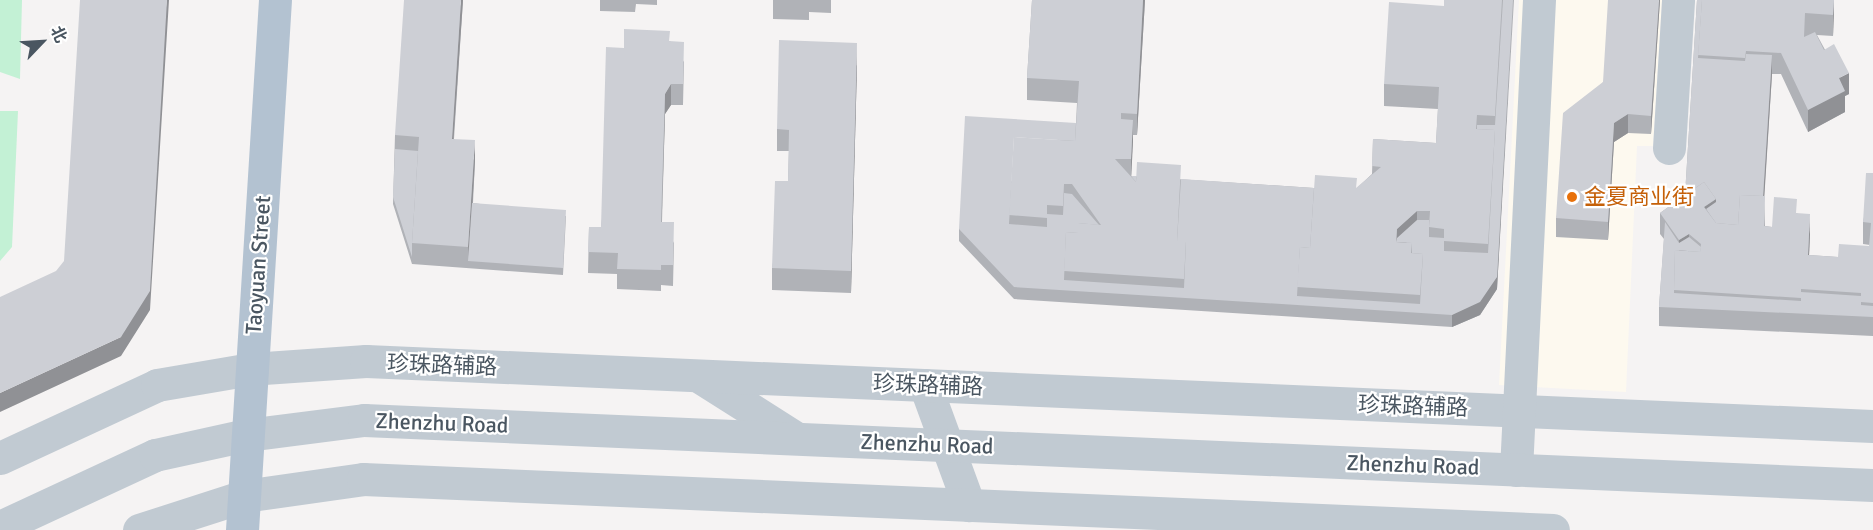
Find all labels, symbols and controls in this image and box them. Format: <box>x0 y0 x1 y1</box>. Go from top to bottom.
north arrow <box>12 12 72 72</box>
text: 北 <box>46 23 71 46</box>
place label: 金夏商业街 <box>1584 184 1694 210</box>
marker: 金夏商业街 <box>1565 190 1579 204</box>
street label: Taoyuan Street <box>240 195 276 335</box>
street label: 珍珠路辅路 <box>387 350 497 380</box>
street label: 珍珠路辅路 <box>873 370 983 400</box>
street label: 珍珠路辅路 <box>1358 391 1468 421</box>
street label: Zhenzhu Road <box>375 407 509 439</box>
street label: Zhenzhu Road <box>860 428 994 460</box>
street label: Zhenzhu Road <box>1346 449 1480 481</box>

